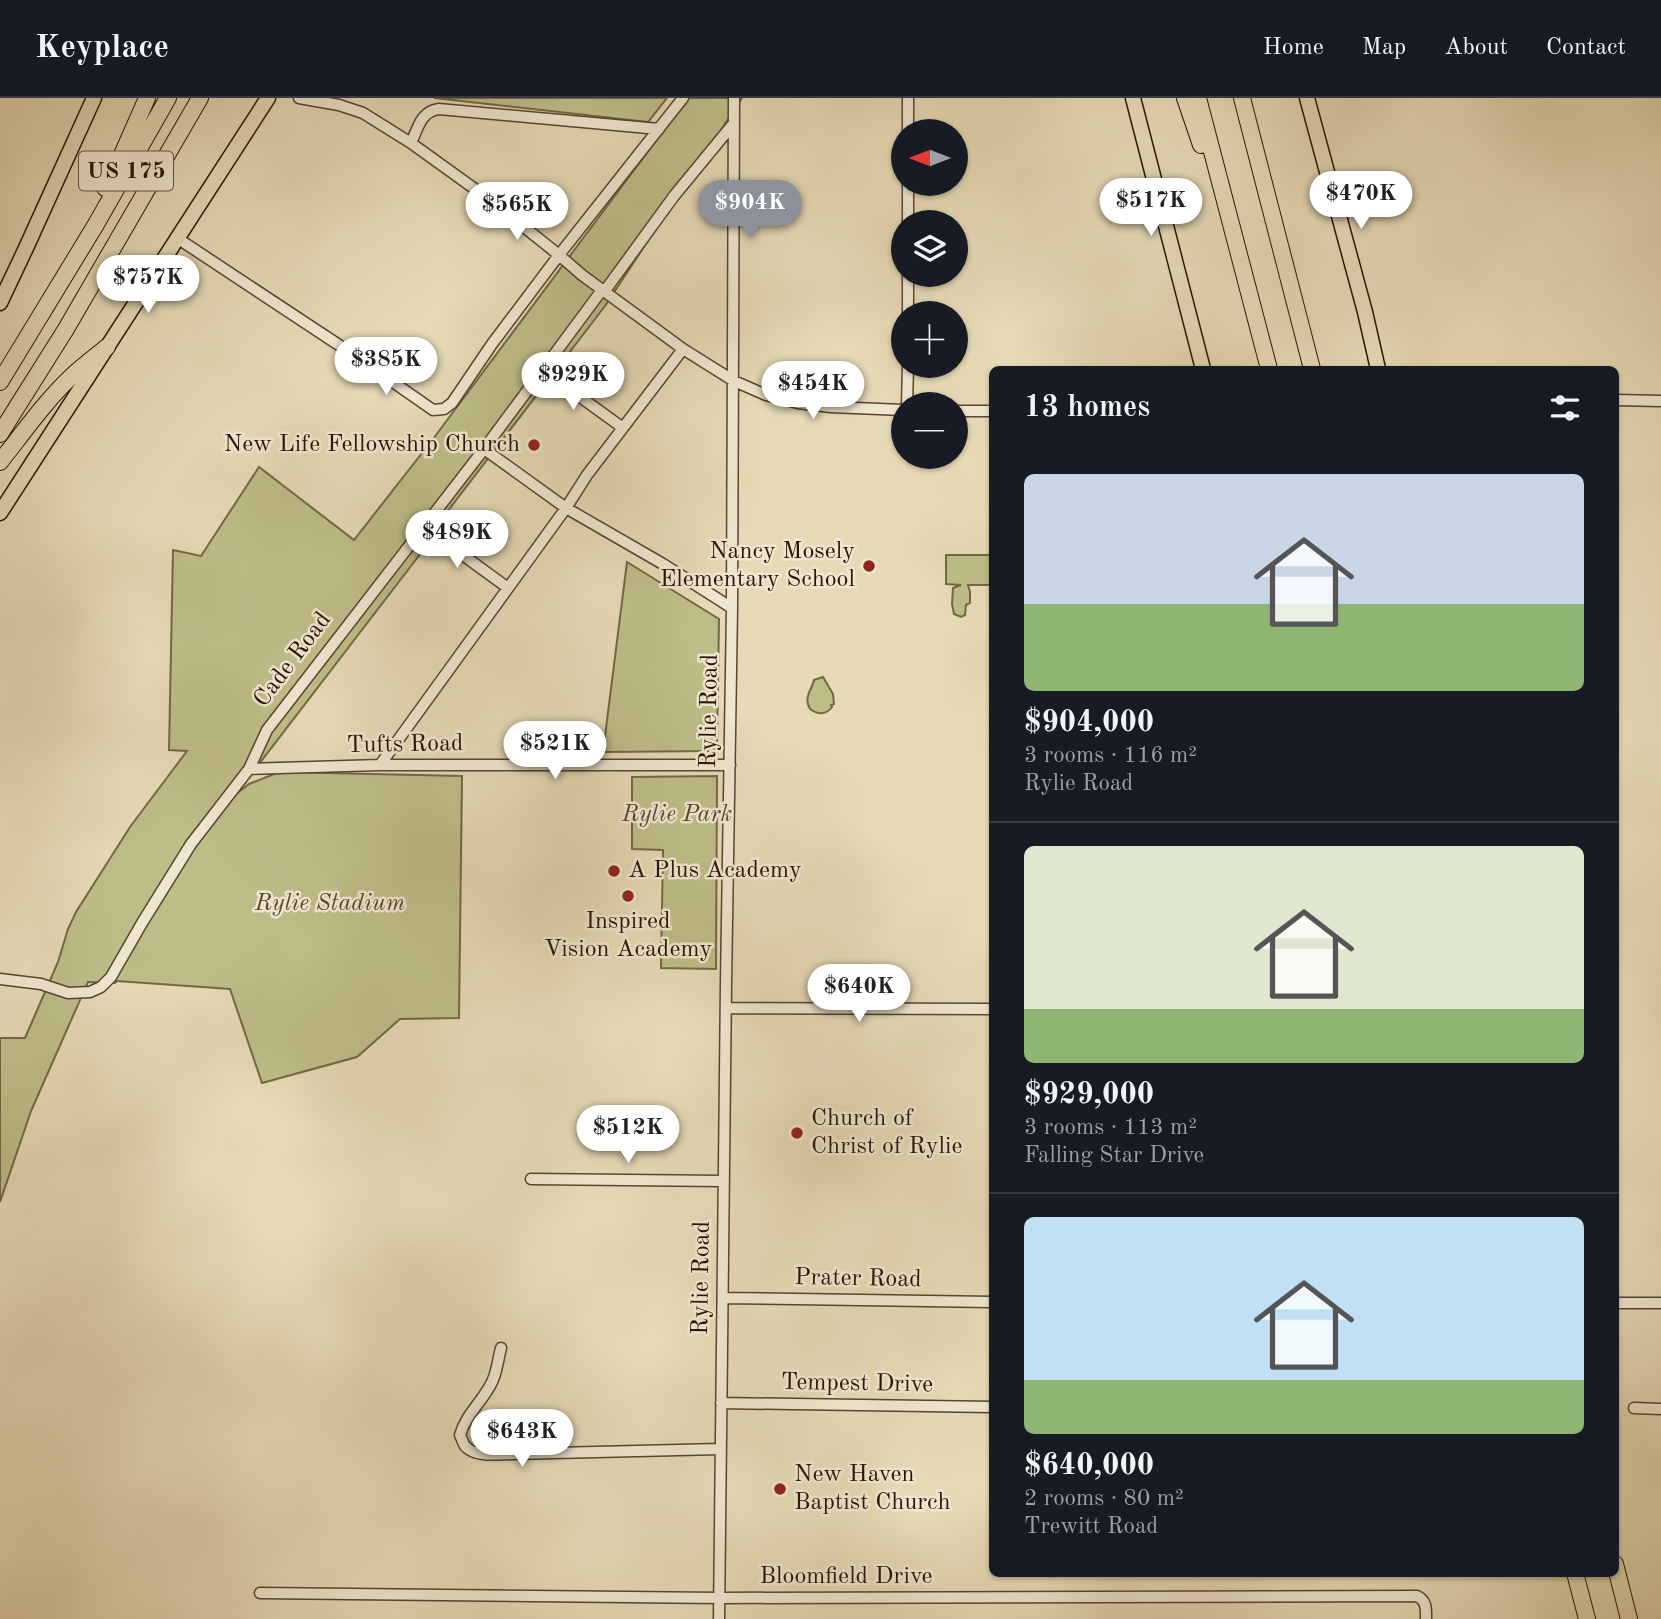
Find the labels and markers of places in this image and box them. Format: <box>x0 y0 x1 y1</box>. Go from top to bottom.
pin: $470K <box>1312 172 1410 231</box>
pin: $517K <box>1102 178 1200 238</box>
pin: $904K <box>701 180 799 240</box>
pin: $565K <box>468 183 566 242</box>
pin: $757K <box>99 256 197 315</box>
pin: $385K <box>337 338 435 397</box>
pin: $929K <box>524 352 622 412</box>
pin: $454K <box>764 362 862 421</box>
place label: New Life Fellowship Church <box>224 433 520 457</box>
marker: New Life Fellowship Church <box>526 437 542 453</box>
pin: $489K <box>408 510 506 570</box>
place label: Nancy Mosely Elementary School <box>660 540 855 592</box>
marker: Nancy Mosely Elementary School <box>861 558 877 574</box>
pin: $521K <box>506 722 604 781</box>
place label: A Plus Academy <box>628 859 802 883</box>
marker: A Plus Academy <box>606 863 622 879</box>
marker: Inspired Vision Academy <box>620 888 636 904</box>
place label: Inspired Vision Academy <box>544 910 712 962</box>
pin: $640K <box>810 964 908 1024</box>
pin: $512K <box>579 1105 677 1165</box>
place label: Church of Christ of Rylie <box>811 1107 962 1159</box>
marker: Church of Christ of Rylie <box>789 1125 805 1141</box>
pin: $643K <box>473 1410 571 1469</box>
place label: New Haven Baptist Church <box>794 1463 951 1515</box>
marker: New Haven Baptist Church <box>772 1481 788 1497</box>

